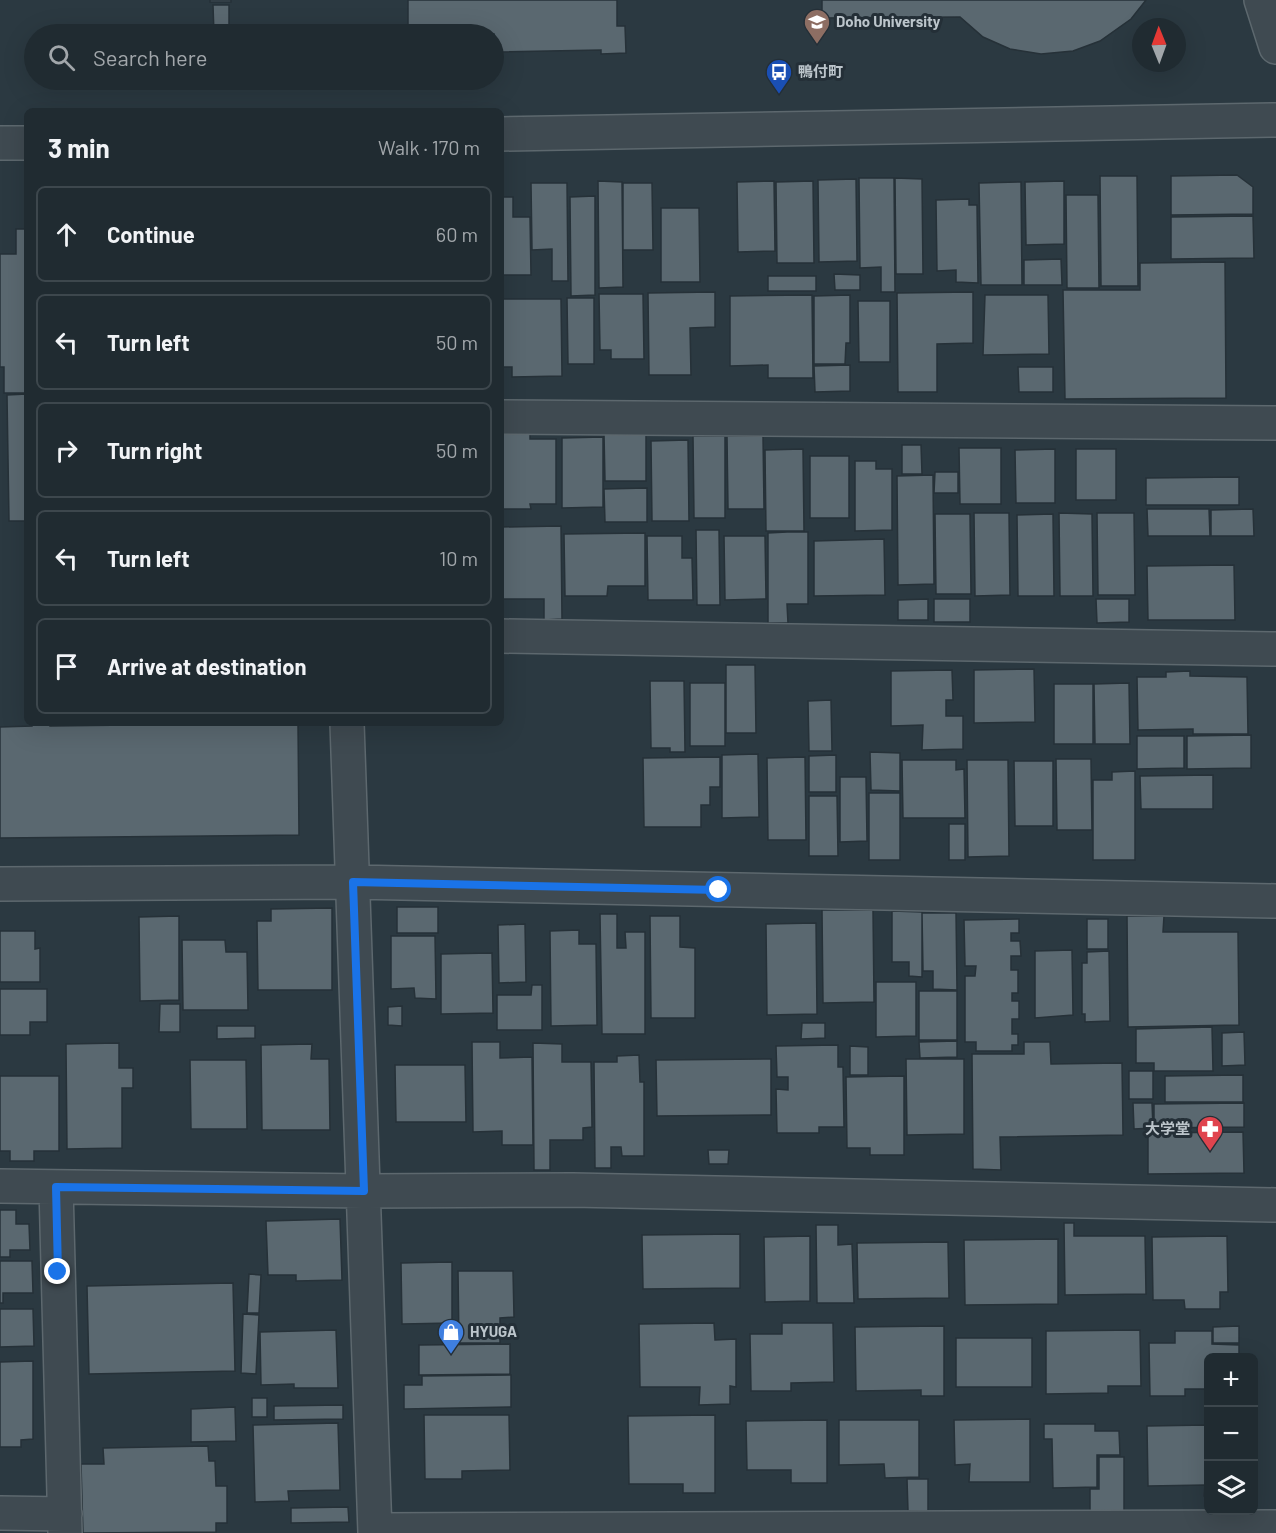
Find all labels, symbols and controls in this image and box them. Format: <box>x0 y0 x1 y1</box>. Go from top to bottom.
school or university icon: Doho University <box>802 7 832 45</box>
place label: Doho University <box>836 12 941 30</box>
north arrow <box>1132 18 1186 72</box>
search box <box>24 24 504 90</box>
icon: search <box>45 41 78 74</box>
text: Search here <box>93 44 207 70</box>
bus stop icon: 鴨付町 <box>764 57 794 95</box>
place label: 鴨付町 <box>798 62 843 80</box>
text: 3 min <box>48 132 110 163</box>
text: Walk · 170 m <box>378 135 480 159</box>
icon: ahead <box>50 218 83 251</box>
text: Continue <box>107 221 195 247</box>
text: 60 m <box>436 222 478 246</box>
icon: left <box>50 326 83 359</box>
text: Turn left <box>107 329 190 355</box>
text: 50 m <box>436 330 478 354</box>
icon: right <box>50 434 83 467</box>
text: Turn right <box>107 437 202 463</box>
text: 50 m <box>436 438 478 462</box>
icon: left <box>50 542 83 575</box>
text: Turn left <box>107 545 190 571</box>
text: 10 m <box>439 546 478 570</box>
icon: arrive <box>50 650 83 683</box>
text: Arrive at destination <box>107 653 306 679</box>
route start <box>705 876 731 902</box>
pharmacy icon: 大学堂 <box>1195 1114 1225 1152</box>
place label: 大学堂 <box>1145 1119 1190 1137</box>
route end <box>44 1258 70 1284</box>
shop icon: HYUGA <box>436 1317 466 1355</box>
place label: HYUGA <box>470 1322 517 1340</box>
map controls <box>1204 1353 1258 1515</box>
button: + <box>1204 1353 1258 1407</box>
button: − <box>1204 1407 1258 1461</box>
button: layers <box>1204 1461 1258 1515</box>

